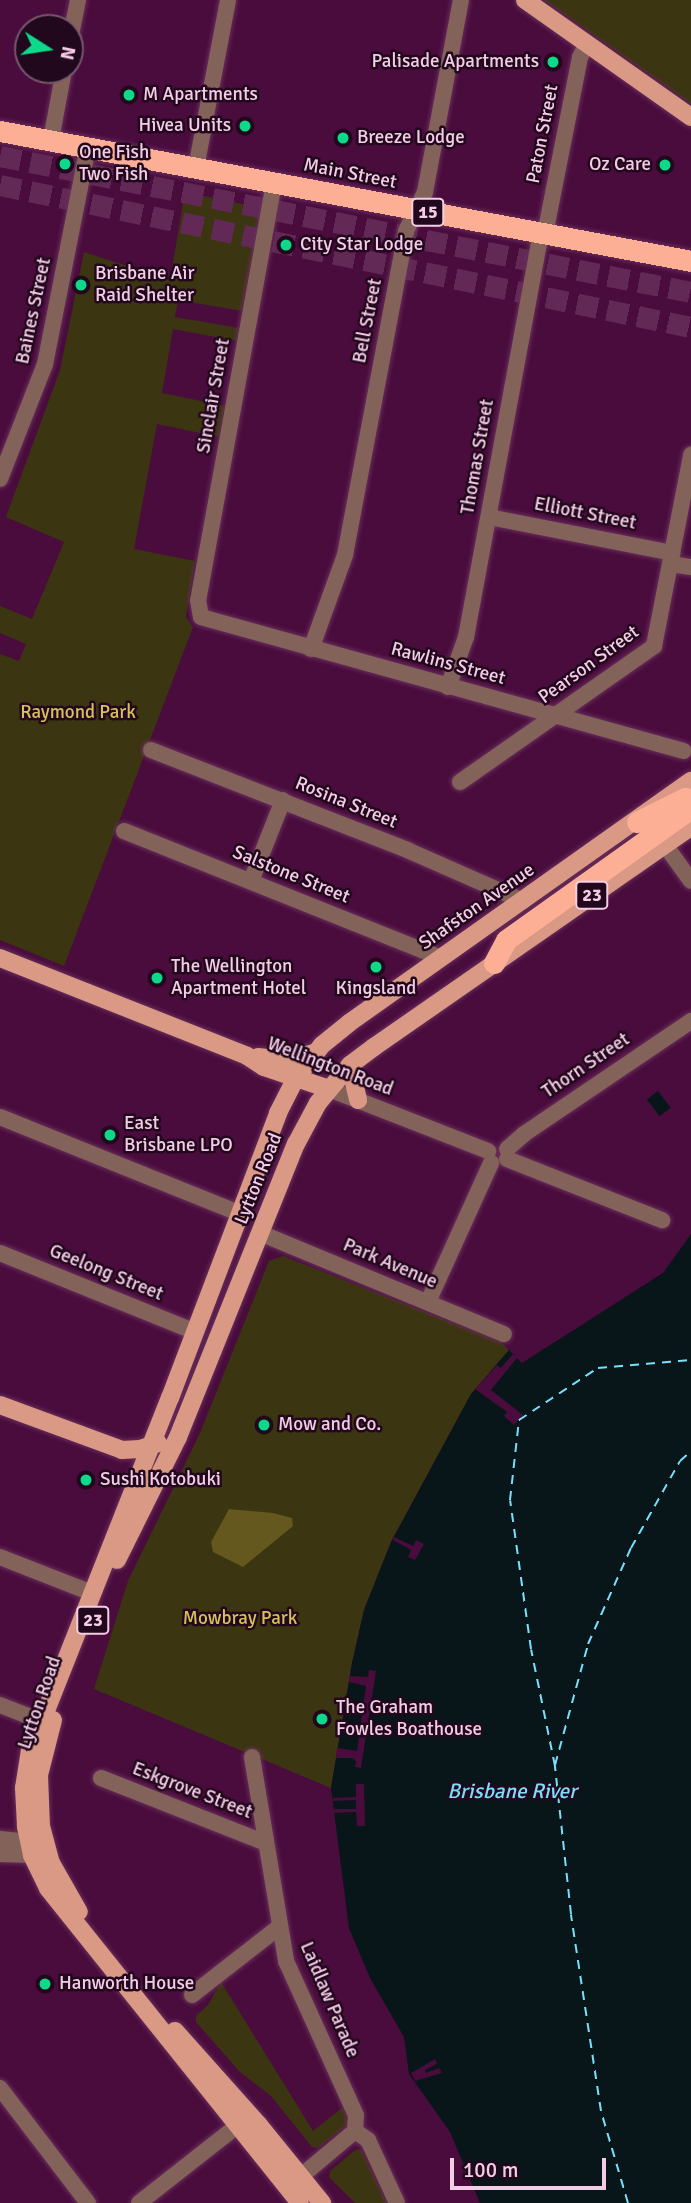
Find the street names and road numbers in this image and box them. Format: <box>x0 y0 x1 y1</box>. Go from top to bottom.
street label: Paton Street <box>522 83 564 185</box>
street label: Main Street <box>302 154 398 194</box>
road number: 15 <box>410 197 446 226</box>
street label: Baines Street <box>12 256 56 366</box>
street label: Bell Street <box>349 277 387 365</box>
street label: Sinclair Street <box>193 337 235 455</box>
street label: Thomas Street <box>457 398 499 516</box>
street label: Elliott Street <box>532 493 638 535</box>
street label: Pearson Street <box>534 621 644 709</box>
street label: Rawlins Street <box>388 638 508 690</box>
street label: Rosina Street <box>292 772 400 834</box>
street label: Salstone Street <box>229 841 353 909</box>
street label: Shafston Avenue <box>415 859 539 955</box>
road number: 23 <box>574 880 610 910</box>
street label: Thorn Street <box>538 1028 634 1104</box>
street label: Wellington Road <box>264 1033 396 1101</box>
street label: Lytton Road <box>230 1130 288 1228</box>
street label: Park Avenue <box>339 1234 441 1294</box>
street label: Geelong Street <box>46 1240 166 1306</box>
road number: 23 <box>76 1605 110 1634</box>
street label: Lytton Road <box>14 1654 66 1752</box>
street label: Eskgrove Street <box>129 1758 255 1824</box>
street label: Laidlaw Parade <box>294 1939 364 2061</box>

